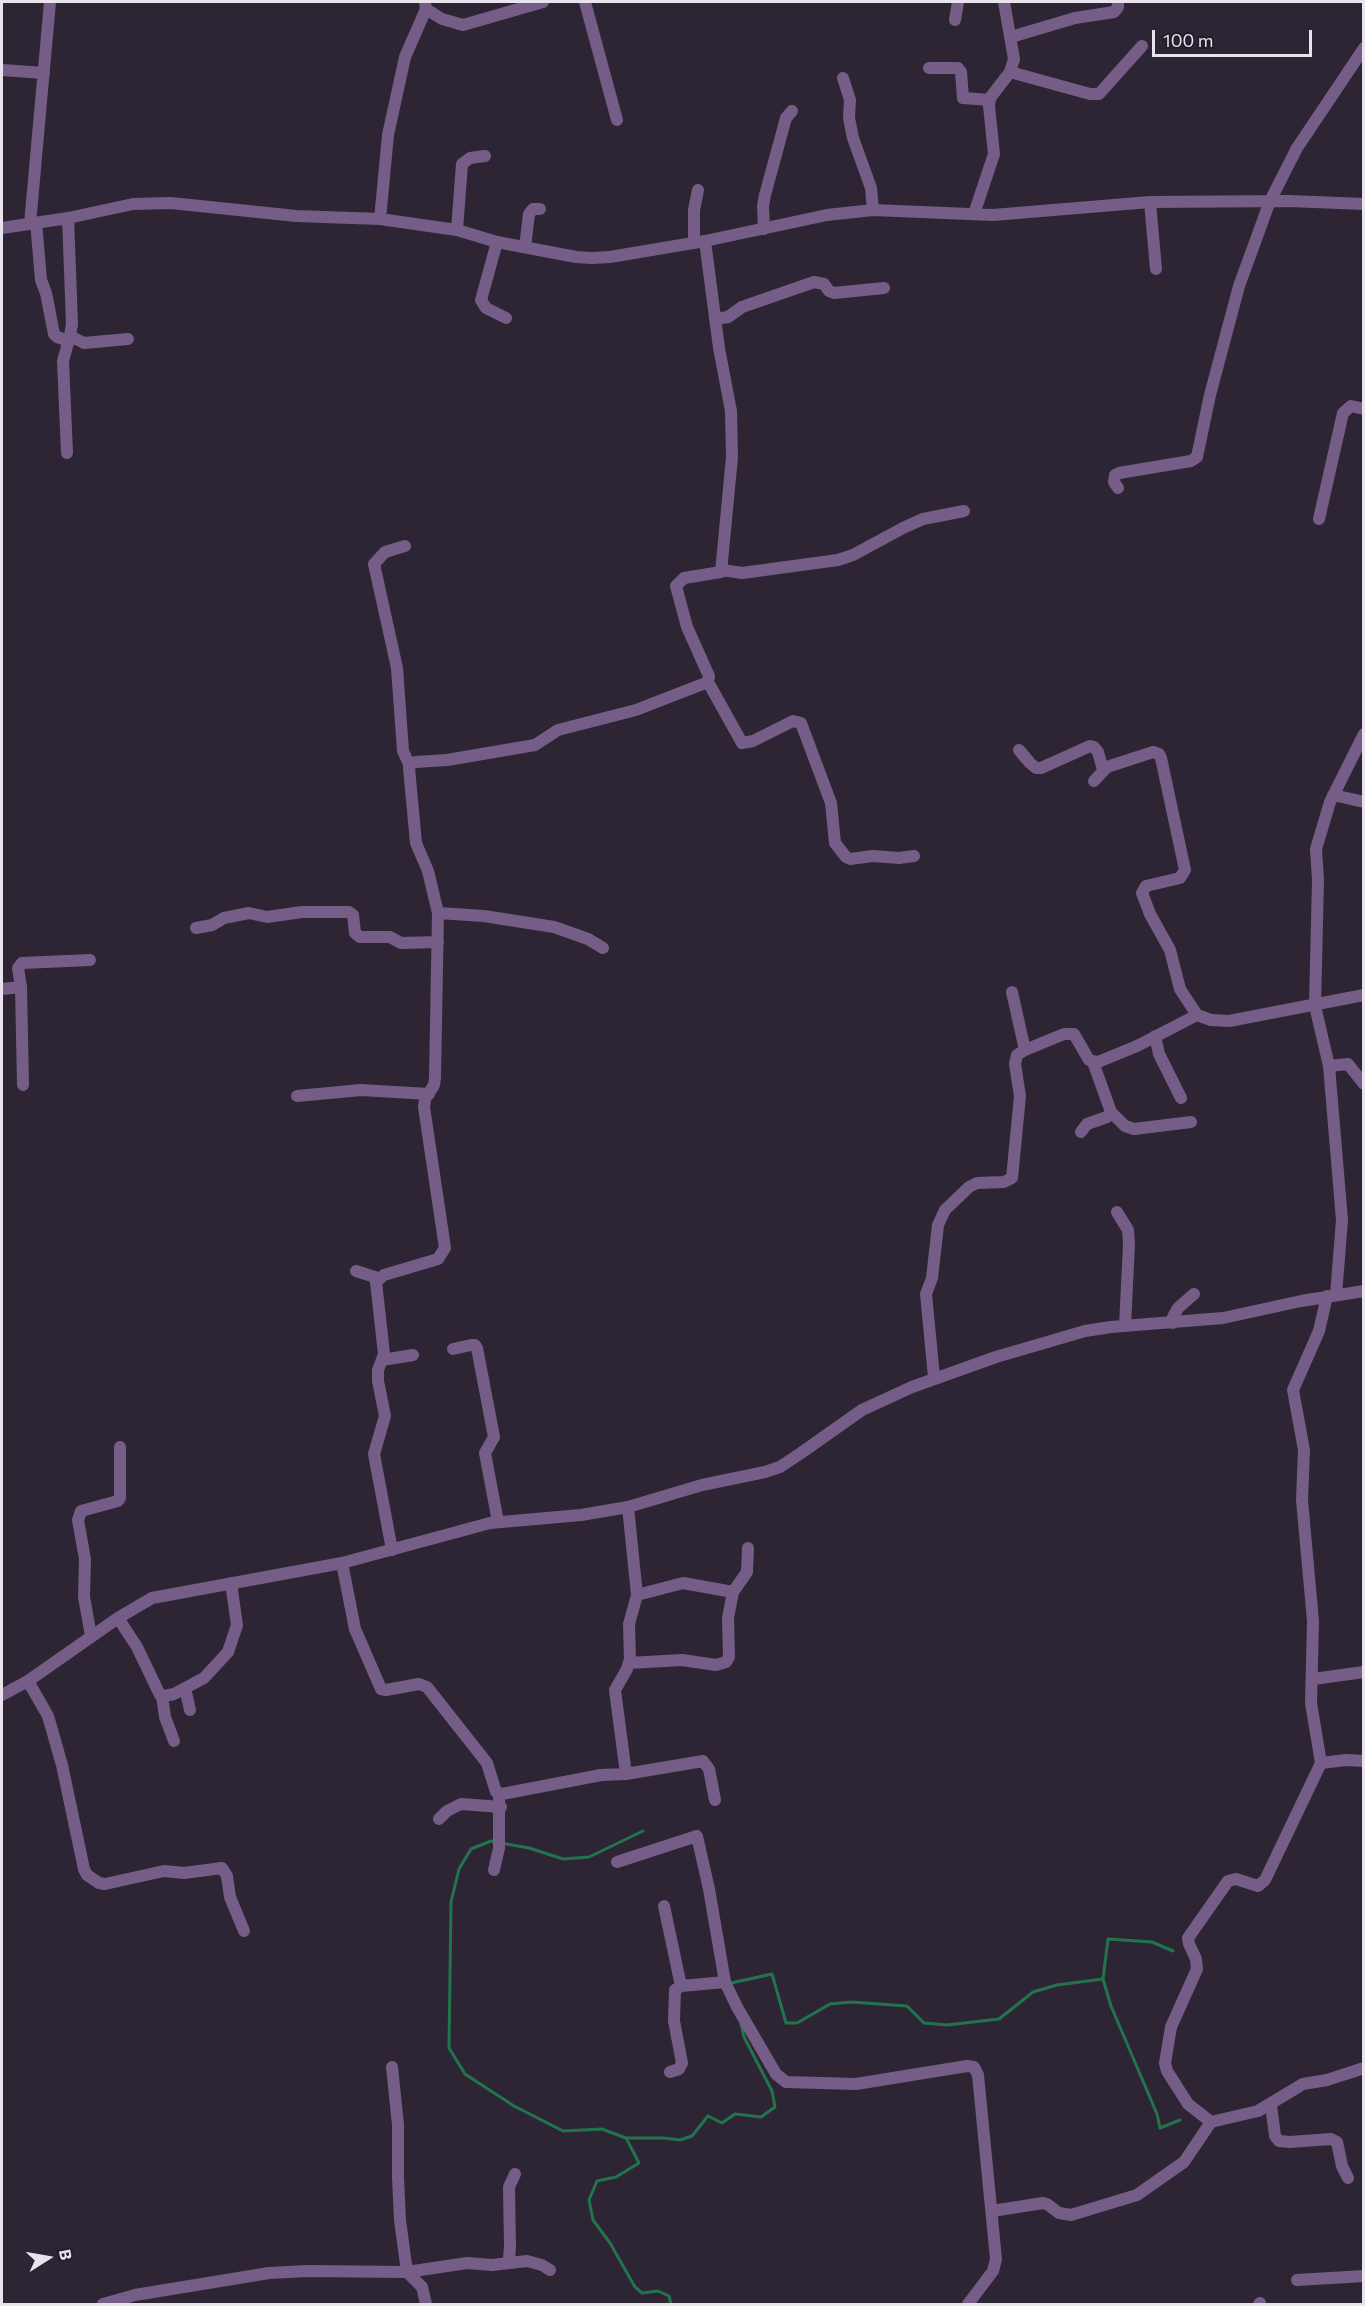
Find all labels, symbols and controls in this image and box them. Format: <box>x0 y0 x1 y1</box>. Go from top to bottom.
scale bar <box>1155 18 1316 56</box>
text: 100 m <box>1163 29 1213 51</box>
north arrow <box>18 2228 78 2288</box>
text: B <box>56 2247 76 2261</box>

